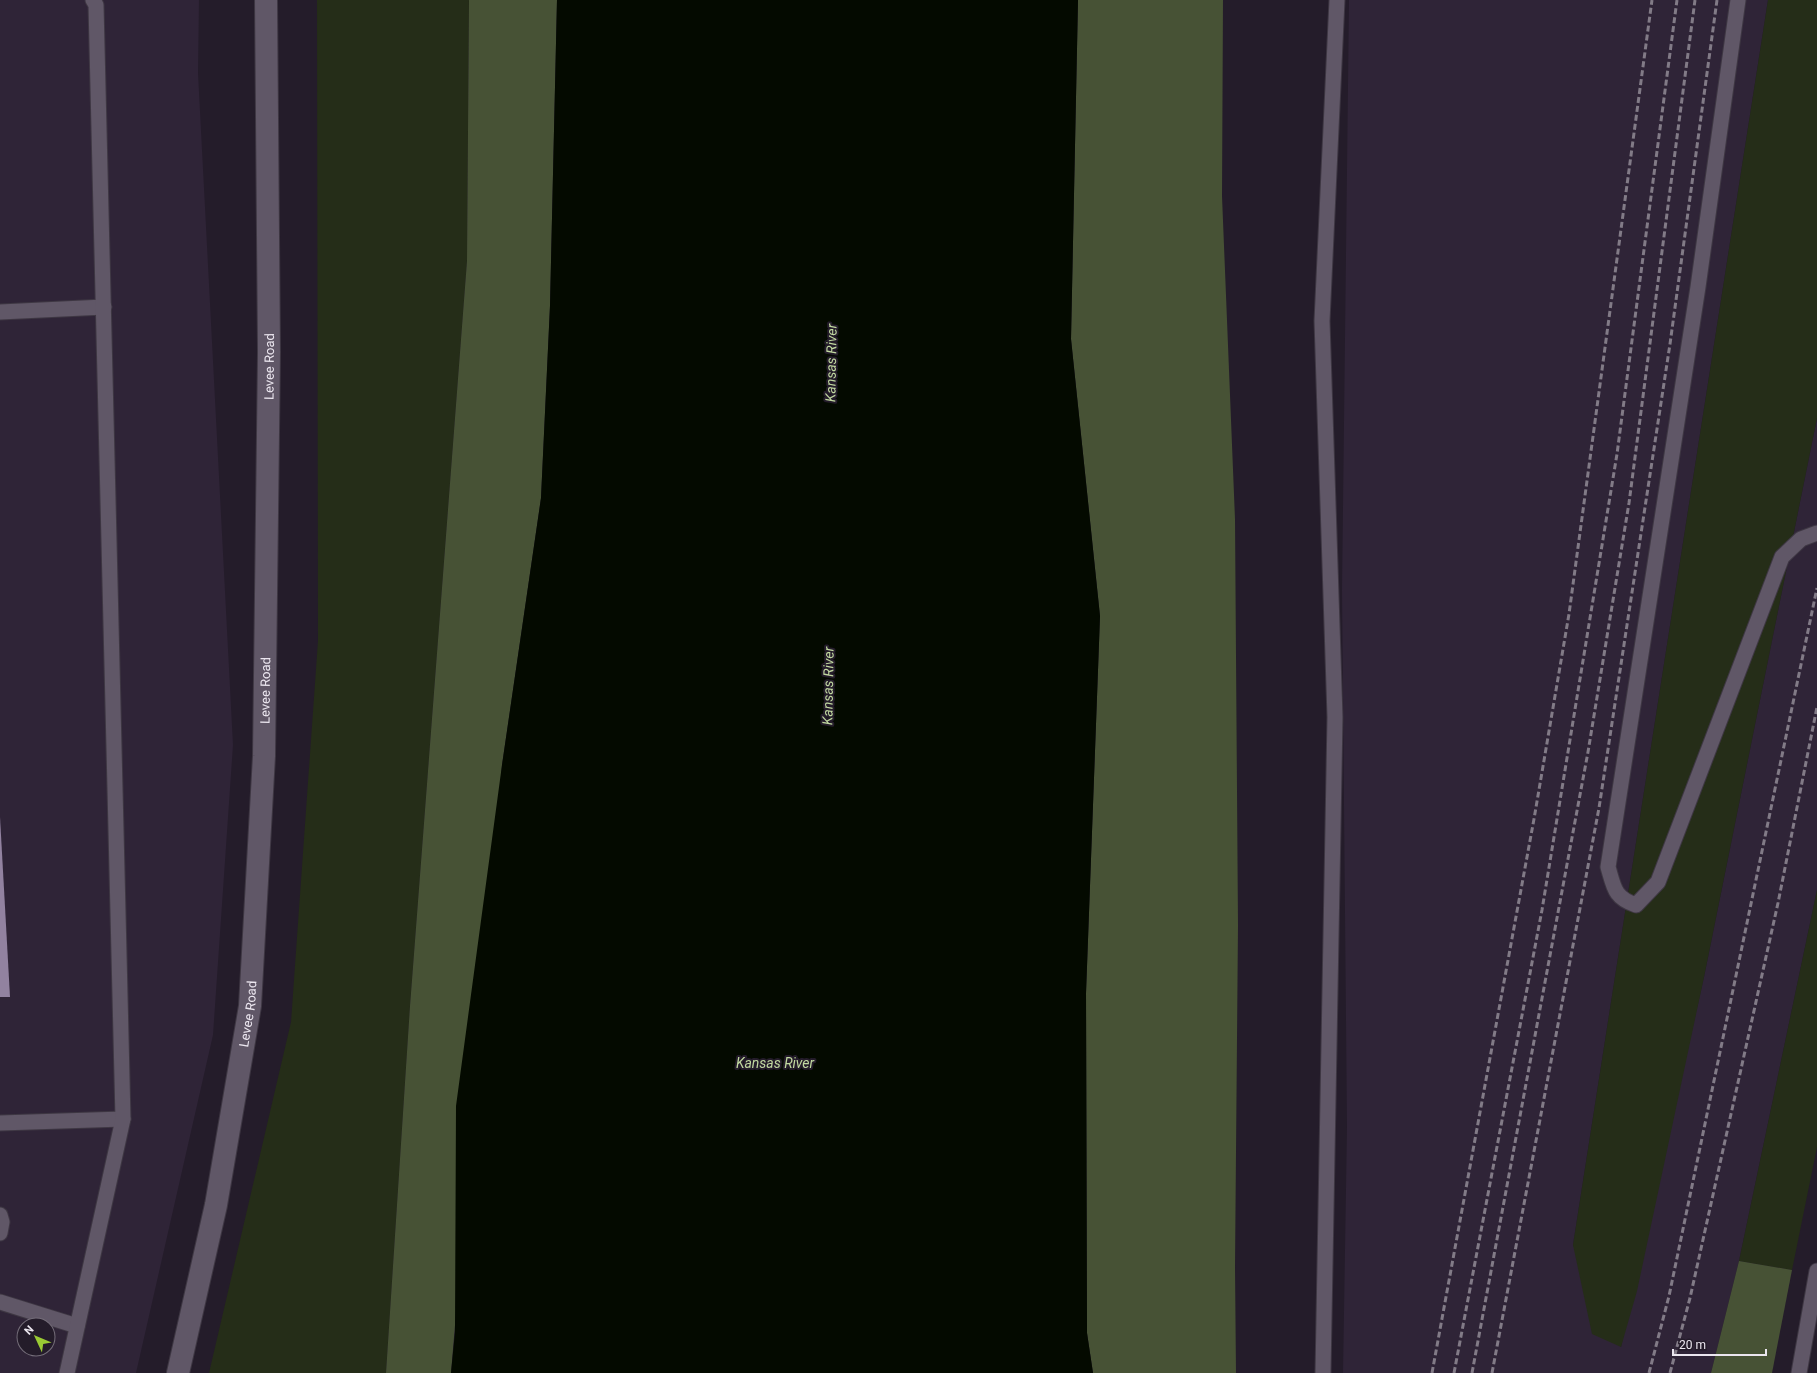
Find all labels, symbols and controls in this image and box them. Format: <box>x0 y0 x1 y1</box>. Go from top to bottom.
water label: Kansas River <box>822 323 840 402</box>
street label: Levee Road <box>261 333 277 400</box>
water label: Kansas River <box>819 646 837 725</box>
street label: Levee Road <box>257 657 273 724</box>
street label: Levee Road <box>236 980 259 1048</box>
water label: Kansas River <box>736 1055 815 1071</box>
north arrow <box>16 1317 56 1357</box>
text: N <box>22 1323 37 1338</box>
scale bar <box>1673 1331 1766 1357</box>
text: 20 m <box>1679 1338 1706 1352</box>

